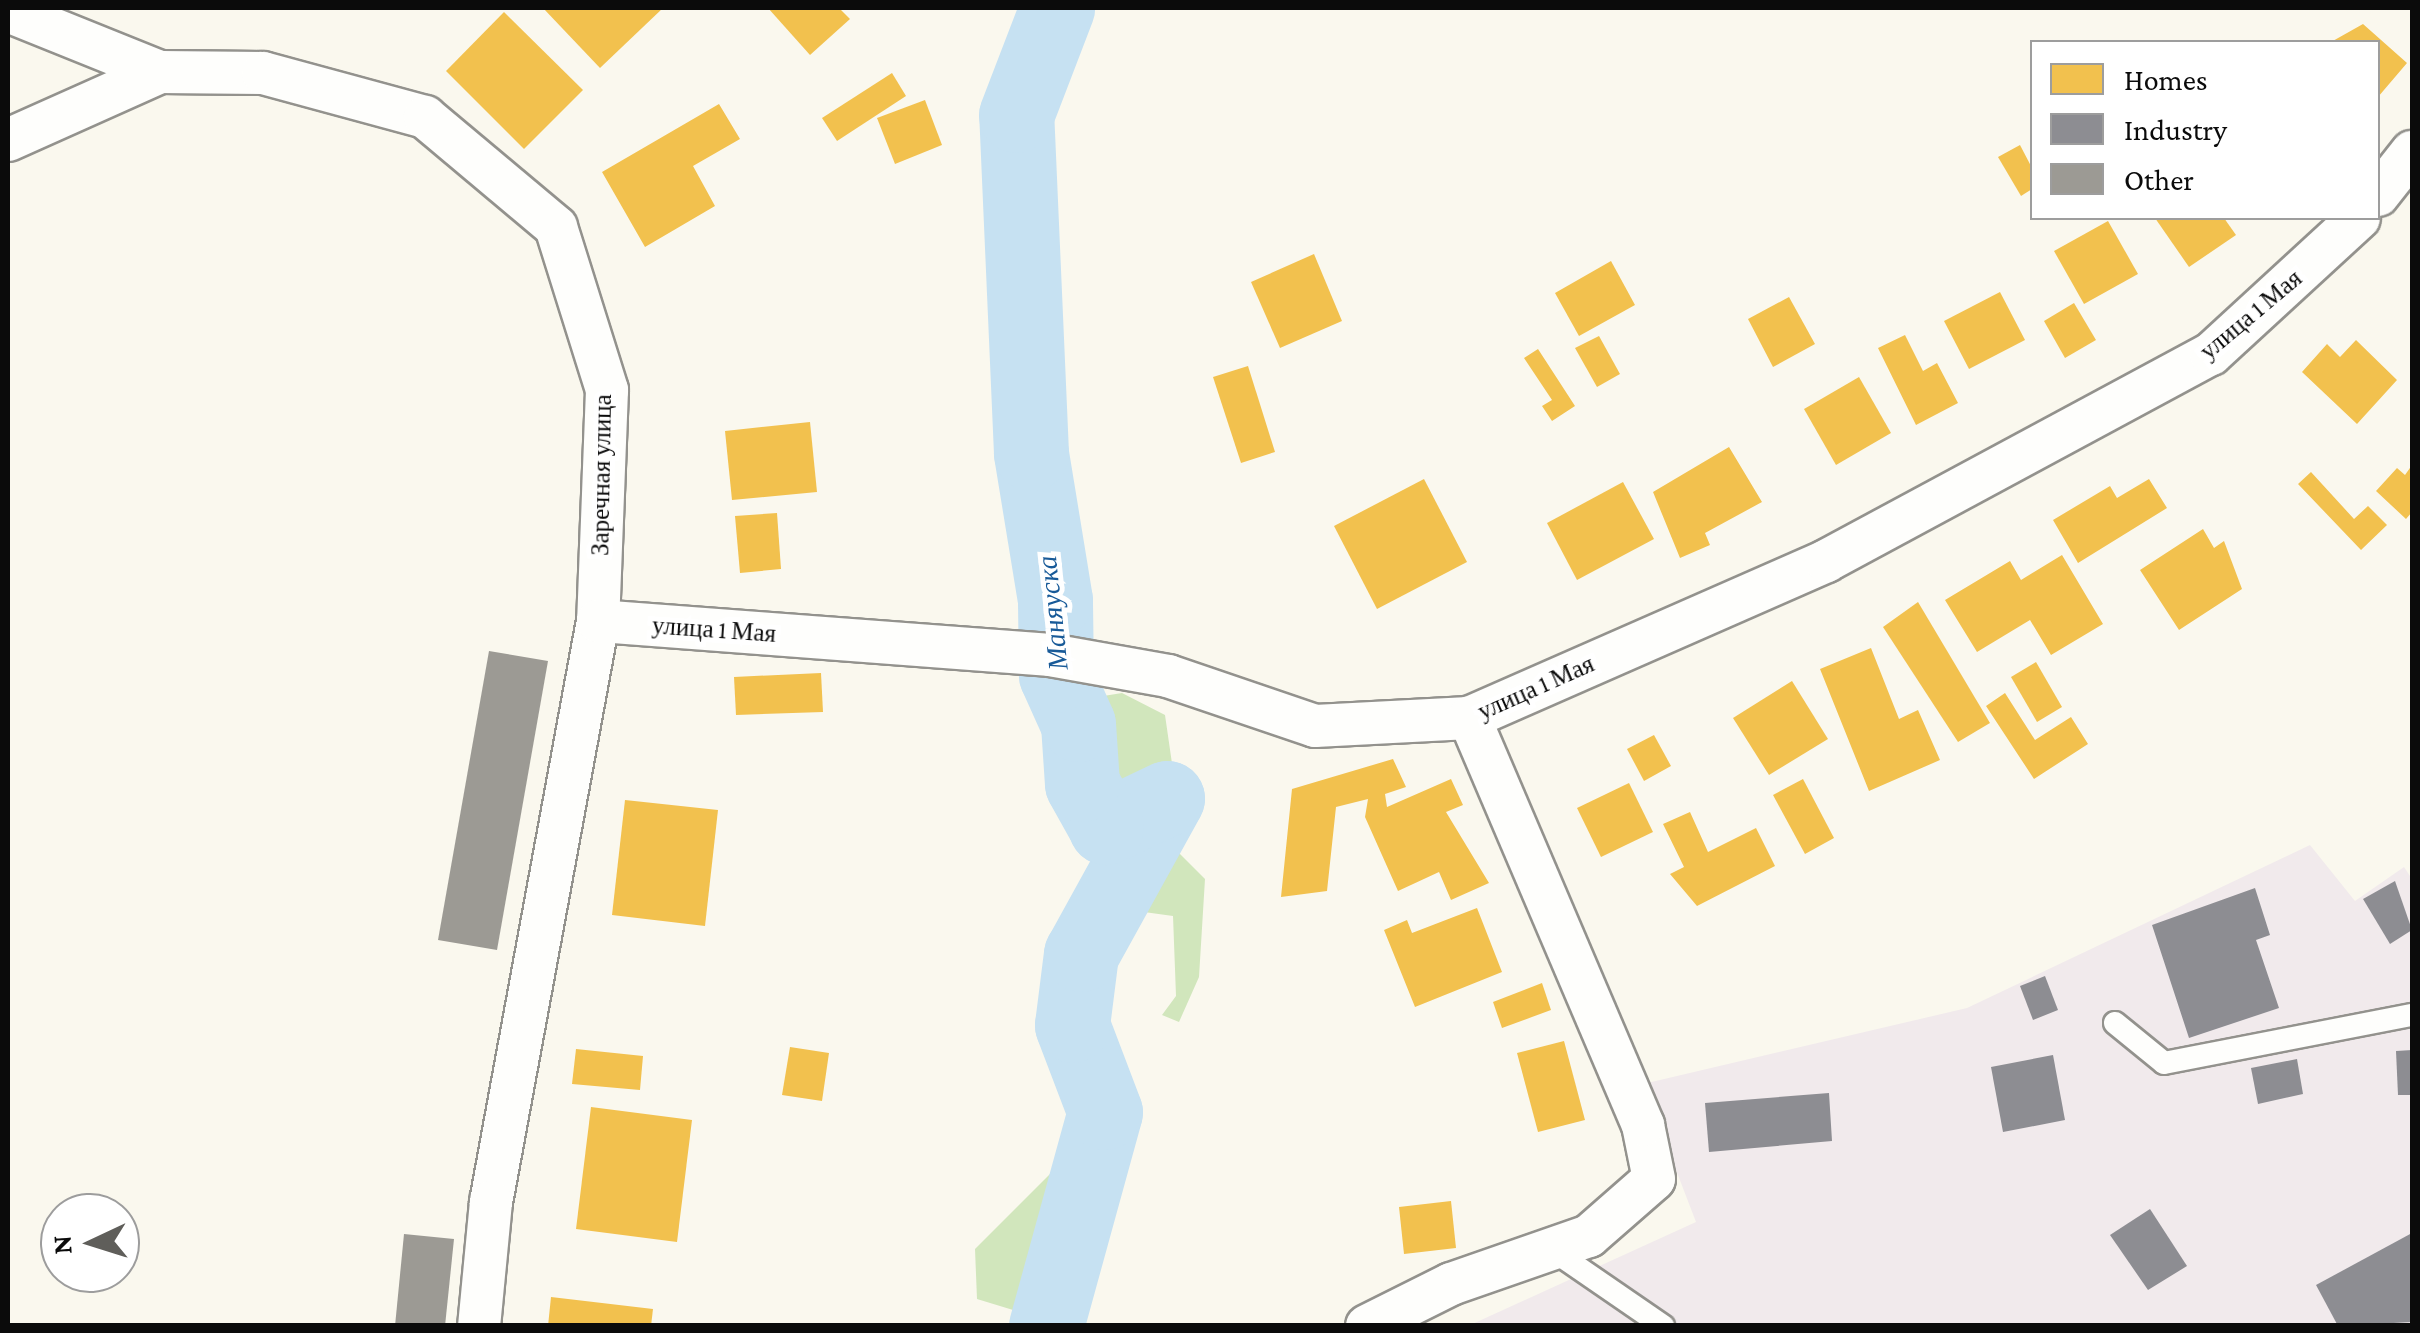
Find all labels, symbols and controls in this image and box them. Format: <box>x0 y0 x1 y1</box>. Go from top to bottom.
legend <box>2030 40 2380 220</box>
text: Homes <box>2124 63 2208 96</box>
text: Industry <box>2124 113 2227 146</box>
text: Other <box>2124 163 2194 196</box>
street label: улица 1 Мая <box>2194 264 2308 366</box>
street label: Заречная улица <box>586 394 618 556</box>
water label: Маняуска <box>1030 554 1076 672</box>
street label: улица 1 Мая <box>651 611 777 649</box>
street label: улица 1 Мая <box>1473 649 1599 727</box>
north arrow <box>40 1193 140 1293</box>
text: N <box>45 1234 78 1256</box>

